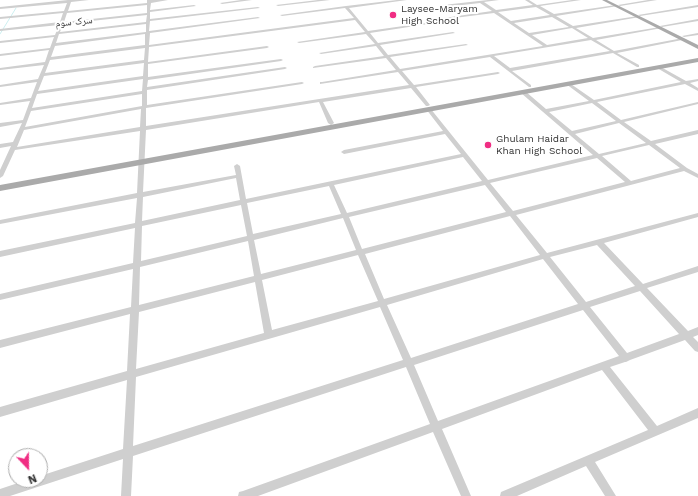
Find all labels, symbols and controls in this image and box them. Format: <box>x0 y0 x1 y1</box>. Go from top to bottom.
place label: Laysee-Maryam High School <box>401 3 478 26</box>
marker: Laysee-Maryam High School <box>388 10 398 20</box>
street label: سرک سوم <box>55 14 93 30</box>
place label: Ghulam Haidar Khan High School <box>496 133 582 156</box>
marker: Ghulam Haidar Khan High School <box>483 140 493 150</box>
north arrow <box>8 448 48 488</box>
text: N <box>26 471 39 486</box>

